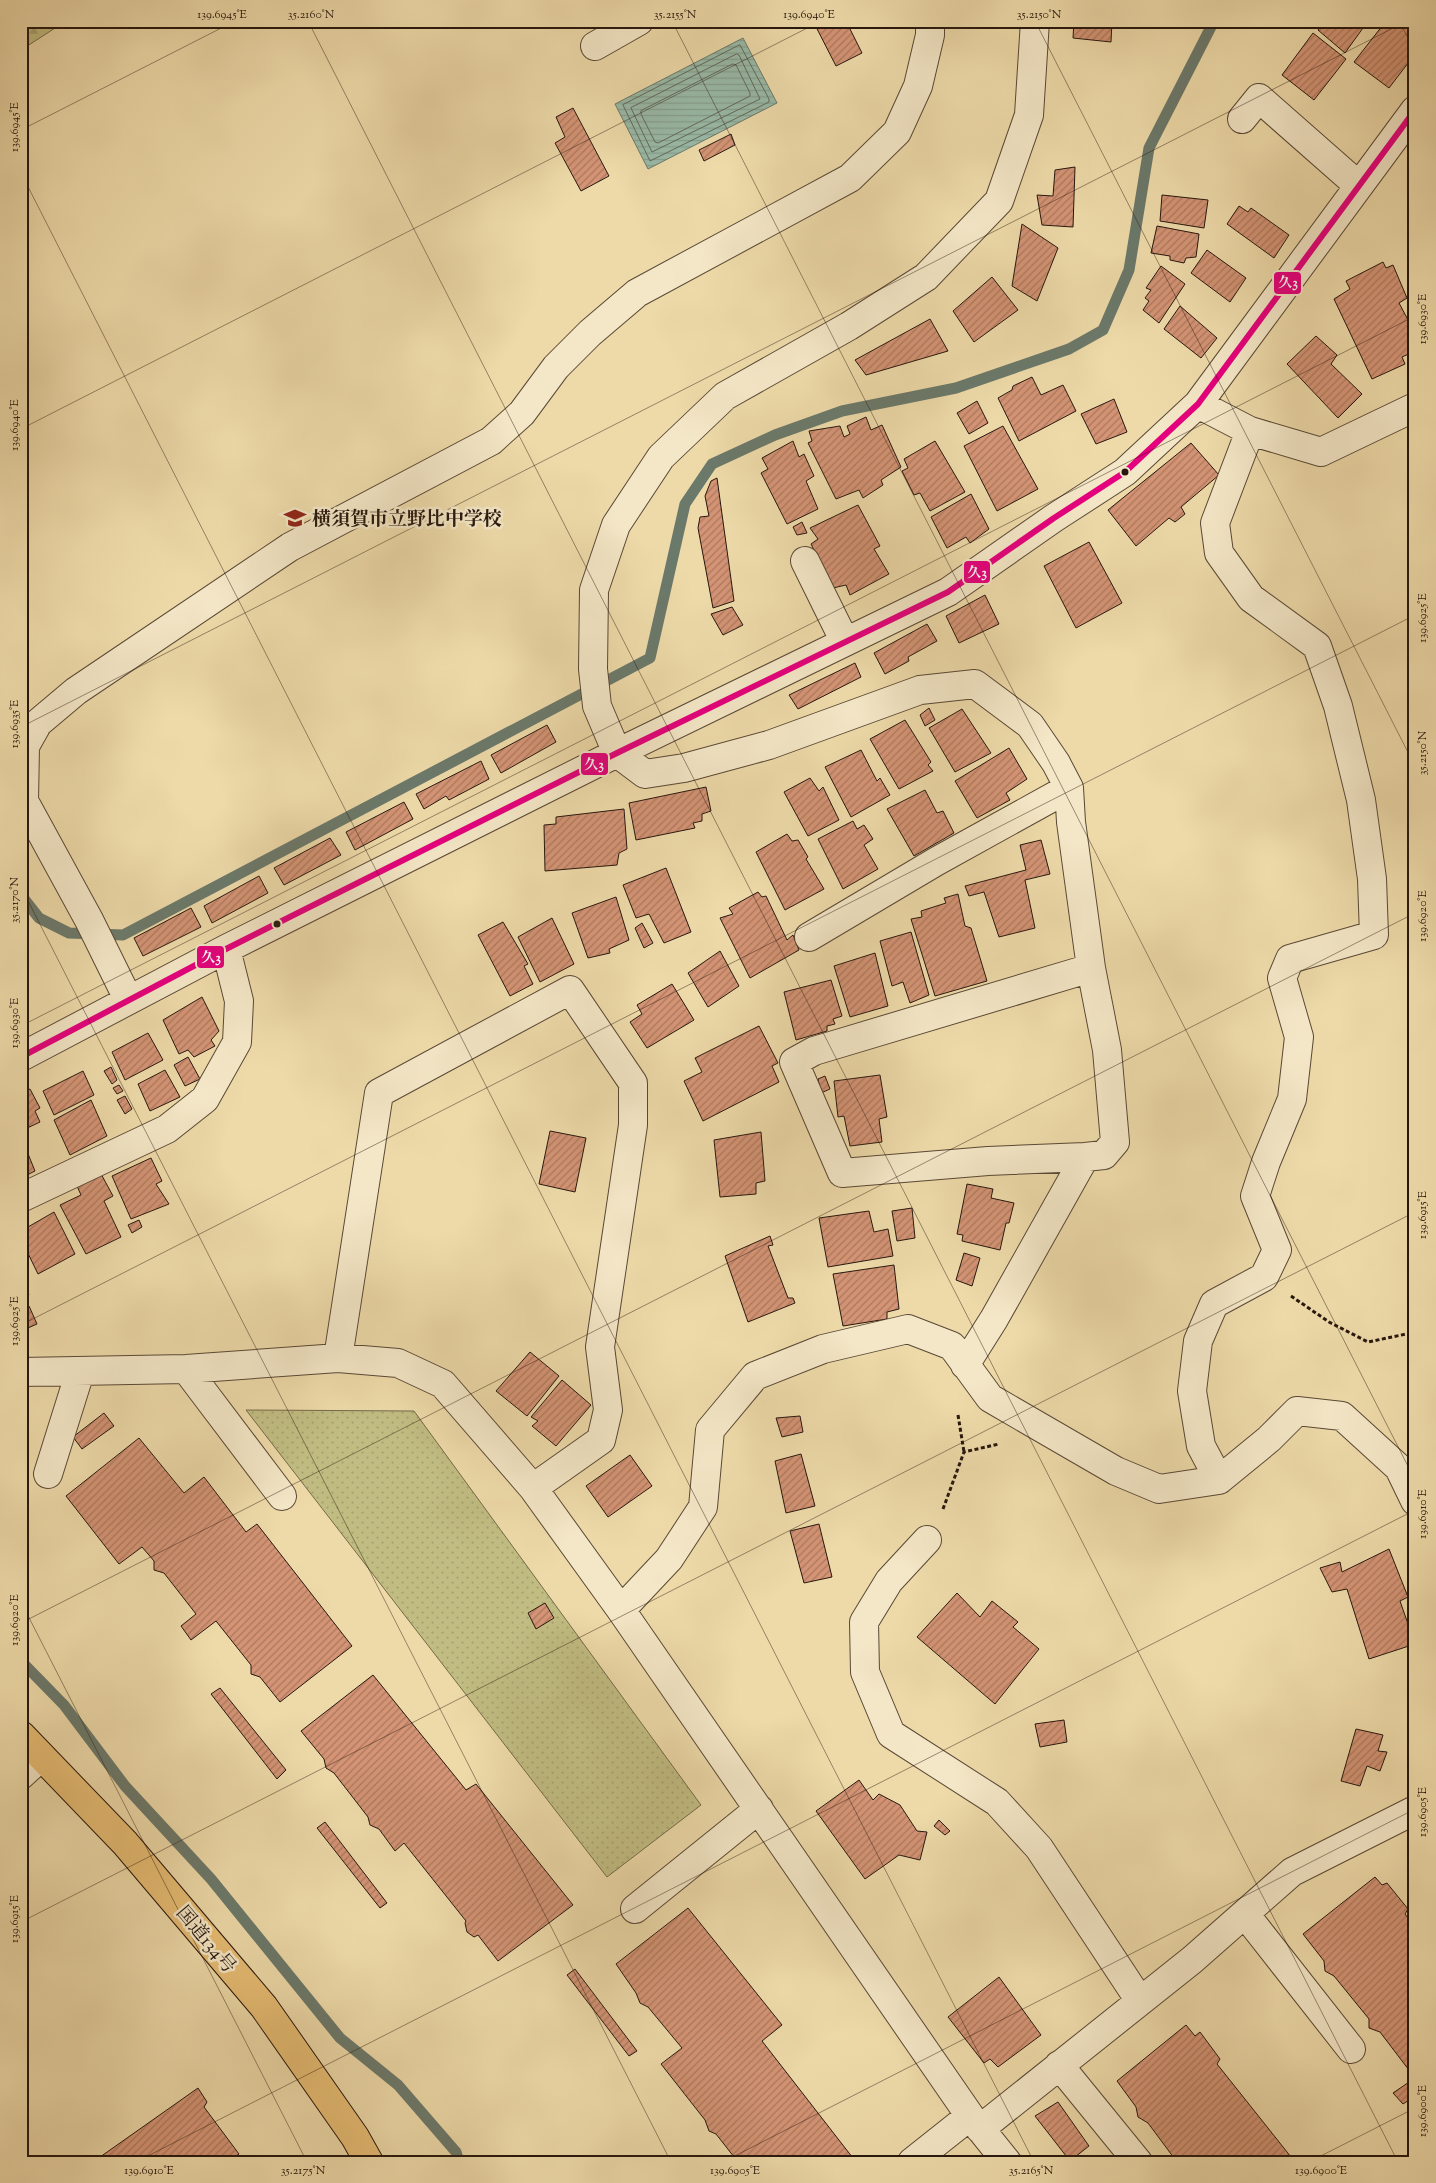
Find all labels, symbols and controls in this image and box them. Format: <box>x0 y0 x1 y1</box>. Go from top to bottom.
text: 139.6945°E <box>197 6 248 24</box>
text: 35.2160°N <box>288 6 335 24</box>
text: 35.2155°N <box>654 6 697 24</box>
text: 139.6940°E <box>783 6 836 24</box>
text: 35.2150°N <box>1017 6 1062 24</box>
text: 139.6945°E <box>6 101 24 152</box>
line badge: 久3 <box>1273 271 1302 295</box>
text: 久3 <box>1278 274 1298 294</box>
text: 139.6930°E <box>1414 293 1432 344</box>
text: 139.6940°E <box>6 398 24 451</box>
unlabelled marker <box>1120 467 1130 477</box>
school or university icon: 横須賀市立野比中学校 <box>282 505 308 531</box>
place label: 横須賀市立野比中学校 <box>312 507 502 534</box>
line badge: 久3 <box>963 560 991 584</box>
text: 久3 <box>967 564 987 584</box>
text: 139.6925°E <box>1414 593 1432 643</box>
text: 139.6935°E <box>6 699 24 748</box>
text: 35.2150°N <box>1414 730 1432 775</box>
line badge: 久3 <box>580 752 609 776</box>
text: 久3 <box>584 756 604 776</box>
text: 35.2170°N <box>6 876 24 923</box>
text: 139.6920°E <box>1414 890 1432 942</box>
unlabelled marker <box>272 919 282 929</box>
line badge: 久3 <box>196 945 225 969</box>
text: 久3 <box>201 949 221 969</box>
text: 139.6930°E <box>6 997 24 1048</box>
text: 139.6915°E <box>1414 1190 1432 1239</box>
text: 139.6925°E <box>6 1296 24 1346</box>
text: 139.6910°E <box>1414 1488 1432 1539</box>
text: 139.6920°E <box>6 1594 24 1646</box>
text: 139.6905°E <box>1414 1786 1432 1837</box>
text: 139.6915°E <box>6 1894 24 1943</box>
street label: 国道134号 <box>169 1901 241 1980</box>
text: 139.6900°E <box>1414 2084 1432 2137</box>
text: 139.6910°E <box>124 2162 175 2180</box>
text: 35.2175°N <box>281 2162 326 2180</box>
text: 139.6905°E <box>710 2162 761 2180</box>
text: 35.2165°N <box>1009 2162 1054 2180</box>
text: 139.6900°E <box>1295 2162 1348 2180</box>

